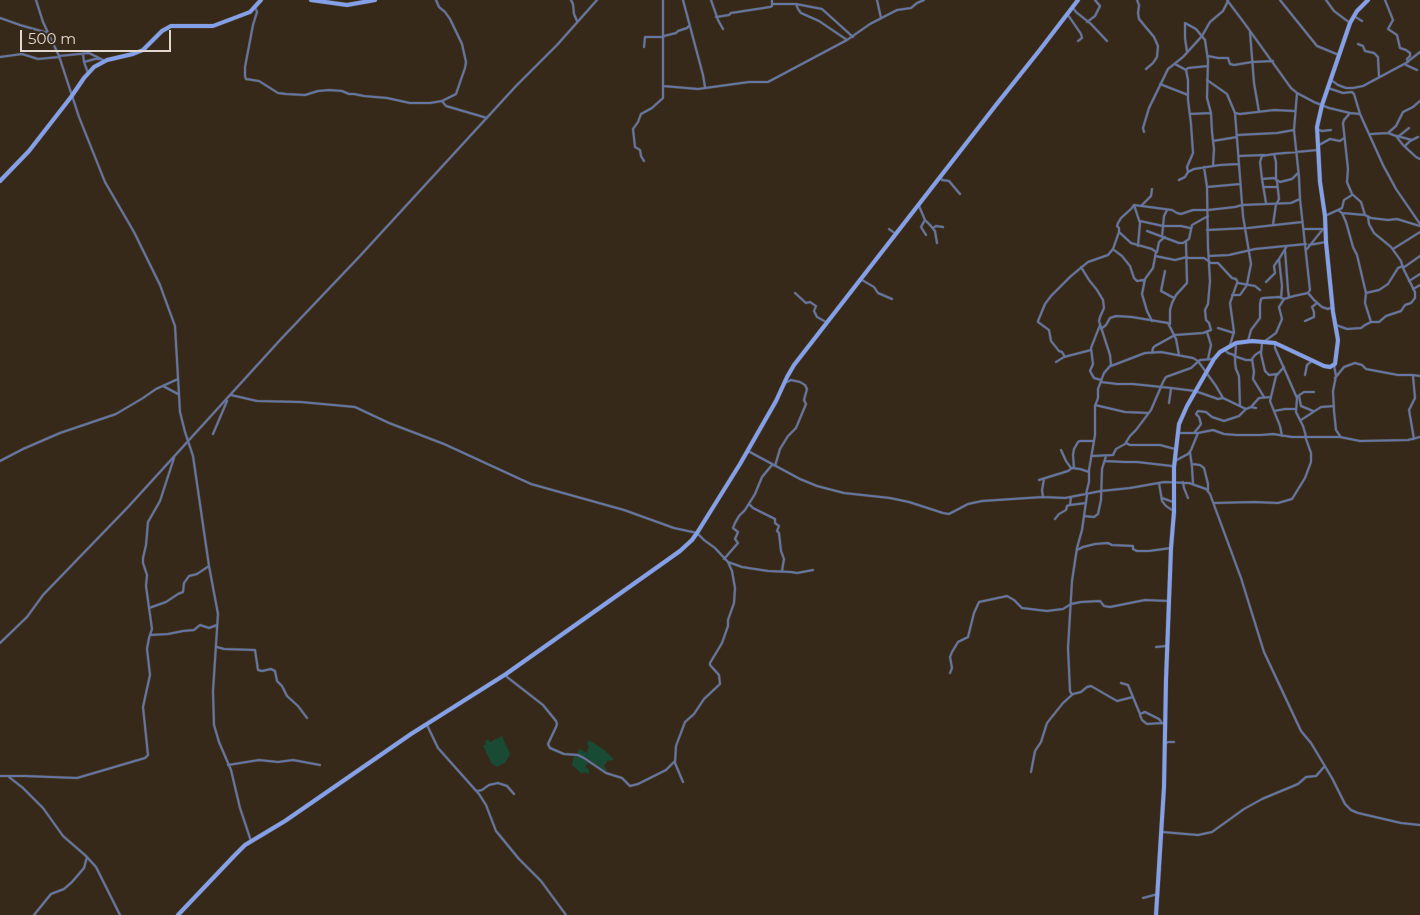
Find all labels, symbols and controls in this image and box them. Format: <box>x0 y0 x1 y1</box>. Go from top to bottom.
scale bar <box>22 20 174 52</box>
text: 500 m <box>28 29 76 48</box>

